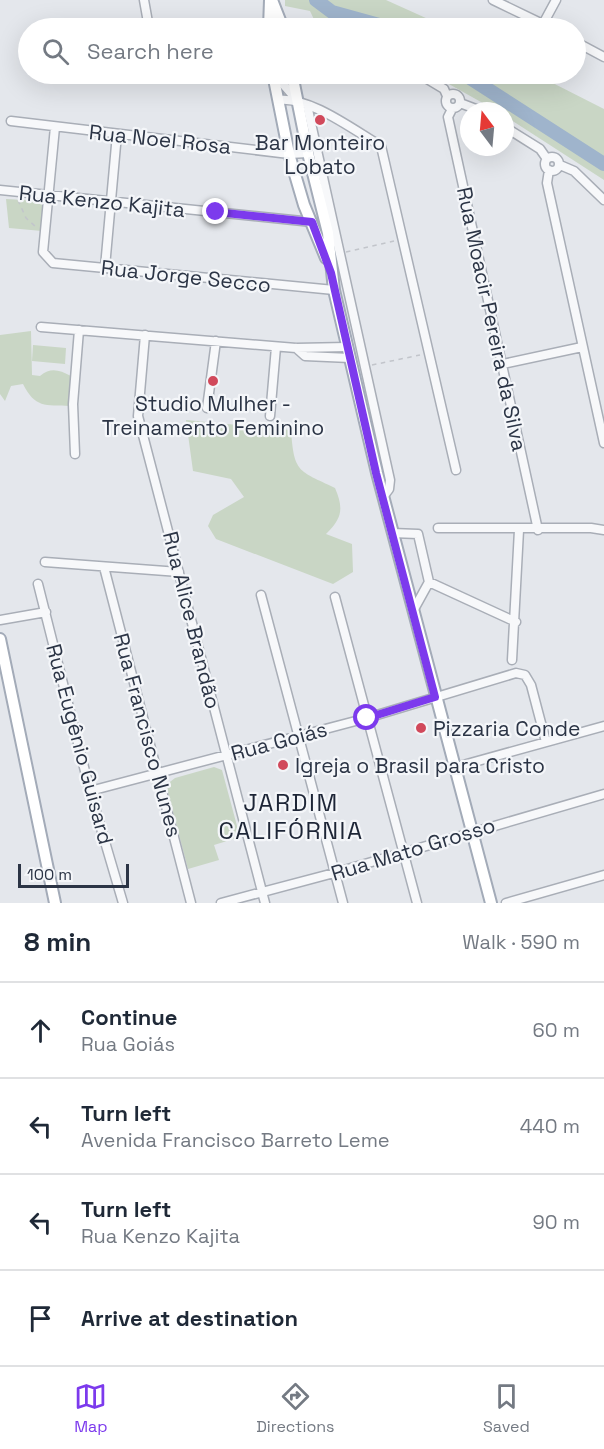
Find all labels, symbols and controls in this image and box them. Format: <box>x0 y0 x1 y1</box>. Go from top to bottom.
search box <box>18 18 586 84</box>
icon: search <box>39 35 72 68</box>
text: Search here <box>87 37 214 65</box>
north arrow <box>460 102 514 156</box>
marker: Bar Monteiro Lobato <box>313 113 327 127</box>
street label: Rua Noel Rosa <box>88 118 232 160</box>
place label: Bar Monteiro Lobato <box>255 129 385 180</box>
street label: Rua Kenzo Kajita <box>18 179 186 223</box>
street label: Rua Moacir Pereira da Silva <box>451 184 533 454</box>
route end <box>202 198 228 224</box>
street label: Rua Jorge Secco <box>100 254 272 298</box>
marker: Studio Mulher - Treinamento Feminino <box>206 374 220 388</box>
place label: Studio Mulher - Treinamento Feminino <box>102 390 324 441</box>
street label: Rua Alice Brandão <box>157 528 227 712</box>
street label: Rua Francisco Nunes <box>108 630 188 840</box>
street label: Rua Eugênio Guisard <box>40 641 120 847</box>
route start <box>353 704 379 730</box>
street label: Rua Goiás <box>228 715 330 767</box>
place label: Pizzaria Conde <box>433 715 581 742</box>
marker: Pizzaria Conde <box>414 721 428 735</box>
place label: Igreja o Brasil para Cristo <box>295 752 545 779</box>
marker: Igreja o Brasil para Cristo <box>276 758 290 772</box>
district label: JARDIM CALIFÓRNIA <box>218 787 364 846</box>
street label: Rua Mato Grosso <box>328 811 498 887</box>
scale bar <box>18 861 129 888</box>
text: 100 m <box>27 864 72 885</box>
text: 8 min <box>24 925 91 959</box>
text: Walk · 590 m <box>462 929 580 955</box>
text: Continue <box>81 1003 177 1031</box>
icon: ahead <box>24 1014 57 1047</box>
text: 60 m <box>533 1017 580 1043</box>
text: Rua Goiás <box>81 1031 175 1057</box>
text: Turn left <box>81 1099 171 1127</box>
icon: left <box>24 1110 57 1143</box>
text: 440 m <box>520 1113 580 1139</box>
text: Avenida Francisco Barreto Leme <box>81 1127 390 1153</box>
text: Turn left <box>81 1195 171 1223</box>
icon: left <box>24 1206 57 1239</box>
text: 90 m <box>533 1209 580 1235</box>
text: Rua Kenzo Kajita <box>81 1223 240 1249</box>
icon: arrive <box>24 1302 57 1335</box>
text: Arrive at destination <box>81 1304 298 1332</box>
tab: Map <box>74 1380 108 1437</box>
tab: Directions <box>256 1380 335 1437</box>
tab: Saved <box>483 1380 530 1437</box>

